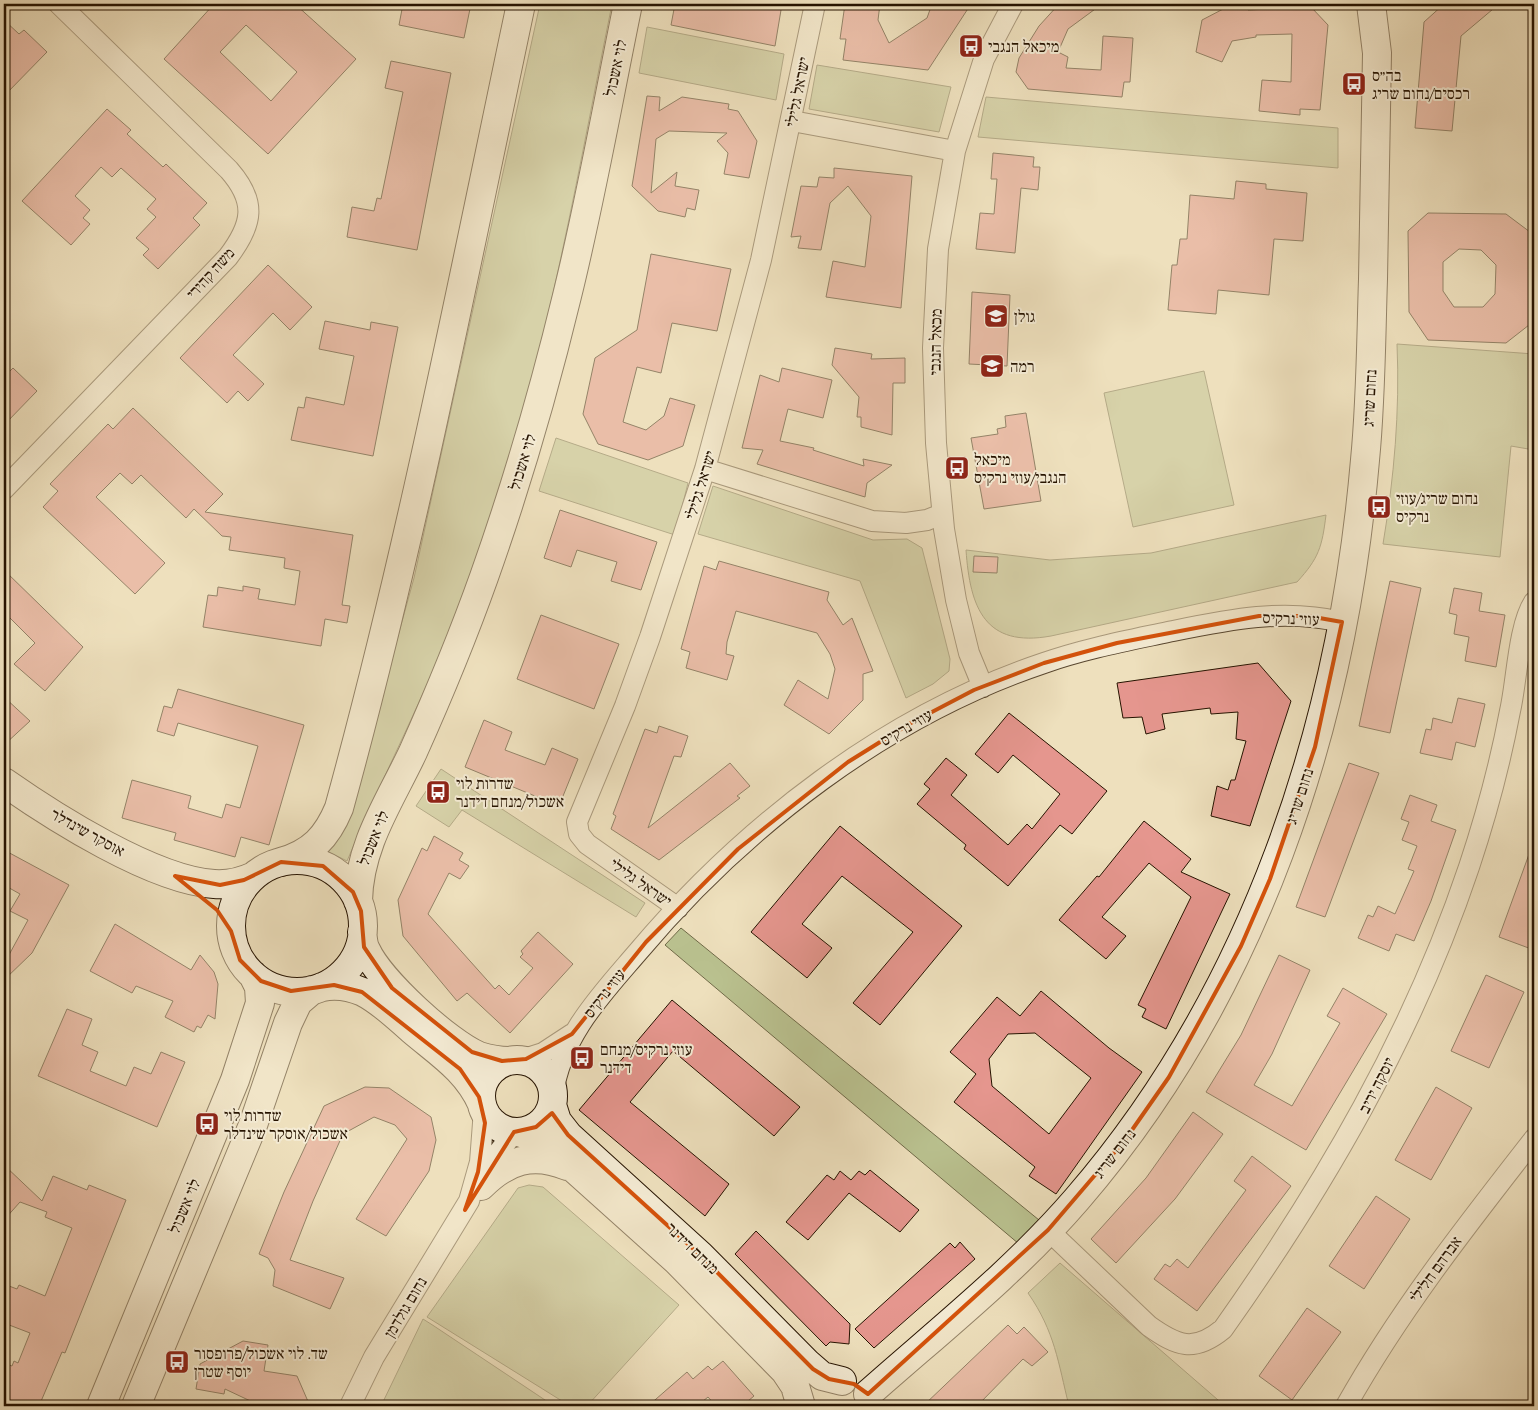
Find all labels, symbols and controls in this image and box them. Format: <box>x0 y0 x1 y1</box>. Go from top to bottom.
bus stop icon: מיכאל הנגבי <box>958 33 984 59</box>
place label: מיכאל הנגבי <box>988 37 1059 57</box>
street label: לוי אשכול <box>600 38 632 99</box>
street label: ישראל גלילי <box>781 55 815 129</box>
place label: בה״ס רכסים/נחום שריג <box>1372 66 1470 104</box>
bus stop icon: בה״ס רכסים/נחום שריג <box>1341 71 1367 97</box>
street label: משה קהירי <box>182 244 239 304</box>
school or university icon: גולן <box>983 303 1009 329</box>
place label: גולן <box>1014 307 1035 327</box>
street label: מכאל הנגבי <box>925 308 947 376</box>
school or university icon: רמה <box>979 353 1005 379</box>
place label: רמה <box>1010 357 1035 377</box>
street label: נחום שריג <box>1359 369 1381 427</box>
street label: לוי אשכול <box>505 431 541 493</box>
street label: ישראל גלילי <box>681 448 721 522</box>
place label: מיכאל הנגבי/עוזי נרקיס <box>974 450 1066 488</box>
bus stop icon: מיכאל הנגבי/עוזי נרקיס <box>944 455 970 481</box>
place label: נחום שריג/עוזי נרקיס <box>1396 489 1478 527</box>
bus stop icon: נחום שריג/עוזי נרקיס <box>1366 494 1392 520</box>
street label: עוזי נרקיס <box>1262 608 1320 630</box>
street label: עוזי נרקיס <box>877 705 936 751</box>
street label: נחום שריג <box>1282 766 1318 827</box>
place label: שדרות לוי אשכול/מנחם דידנר <box>456 774 564 812</box>
bus stop icon: שדרות לוי אשכול/מנחם דידנר <box>425 779 451 805</box>
street label: אוסקר שינדלר <box>47 804 128 861</box>
street label: לוי אשכול <box>354 808 394 869</box>
street label: ישראל גלילי <box>606 854 675 911</box>
street label: עוזי נרקיס <box>579 965 630 1022</box>
place label: עוזי נרקיס/מנחם דידנר <box>600 1040 693 1078</box>
bus stop icon: עוזי נרקיס/מנחם דידנר <box>569 1045 595 1071</box>
street label: יוסקה יריב <box>1354 1054 1400 1117</box>
place label: שדרות לוי אשכול/אוסקר שינדלר <box>224 1106 348 1144</box>
bus stop icon: שדרות לוי אשכול/אוסקר שינדלר <box>194 1111 220 1137</box>
street label: נחום שריג <box>1089 1125 1140 1182</box>
street label: לוי אשכול <box>164 1176 206 1237</box>
street label: מנחם דידנר <box>662 1219 723 1279</box>
street label: אברהם חלילי <box>1405 1232 1467 1307</box>
street label: נחום גולדמן <box>380 1273 432 1342</box>
place label: שד. לוי אשכול/פרופסור יוסף שטרן <box>194 1344 328 1382</box>
bus stop icon: שד. לוי אשכול/פרופסור יוסף שטרן <box>164 1349 190 1375</box>

